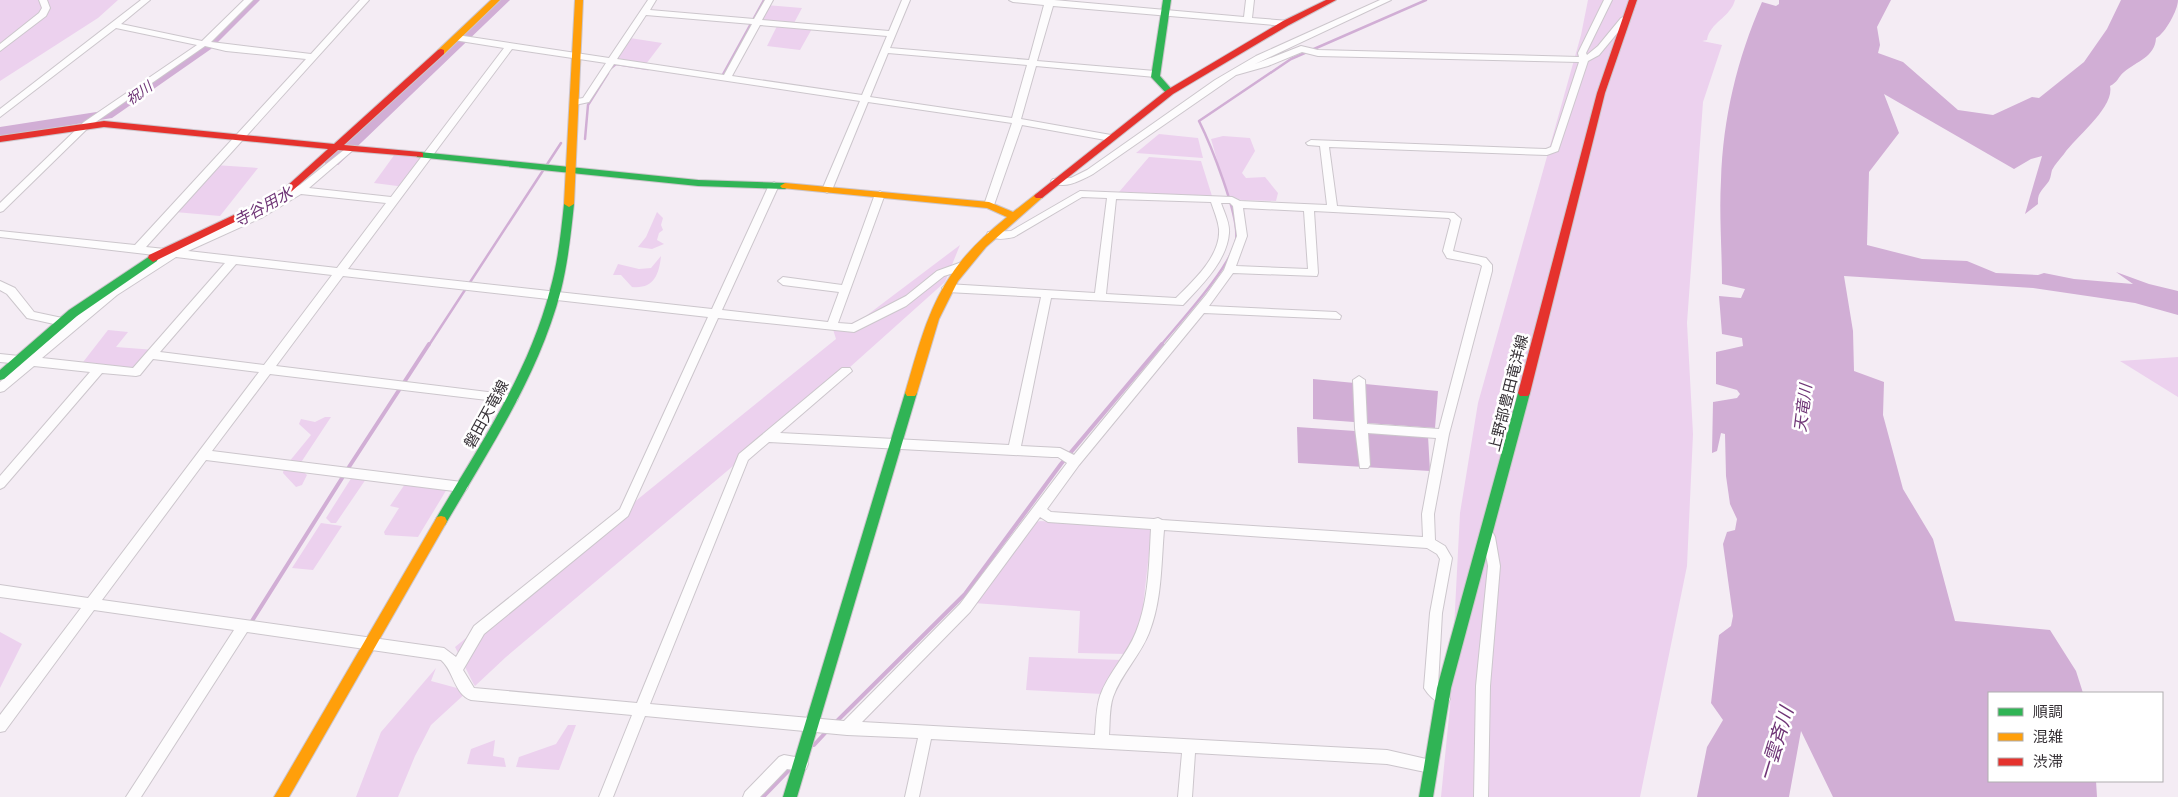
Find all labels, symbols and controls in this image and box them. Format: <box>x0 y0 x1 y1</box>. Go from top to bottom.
water label: 祝川 <box>122 76 157 108</box>
water label: 寺谷用水 <box>230 182 297 231</box>
street label: 上野部豊田竜洋線 <box>1484 332 1532 454</box>
street label: 磐田天竜線 <box>460 377 512 451</box>
water label: 天竜川 <box>1791 381 1816 433</box>
legend <box>1988 692 2163 782</box>
water label: 一雲斉川 <box>1754 702 1799 784</box>
text: 順調 <box>2033 702 2063 721</box>
text: 混雑 <box>2033 727 2063 746</box>
text: 渋滞 <box>2033 752 2063 771</box>

